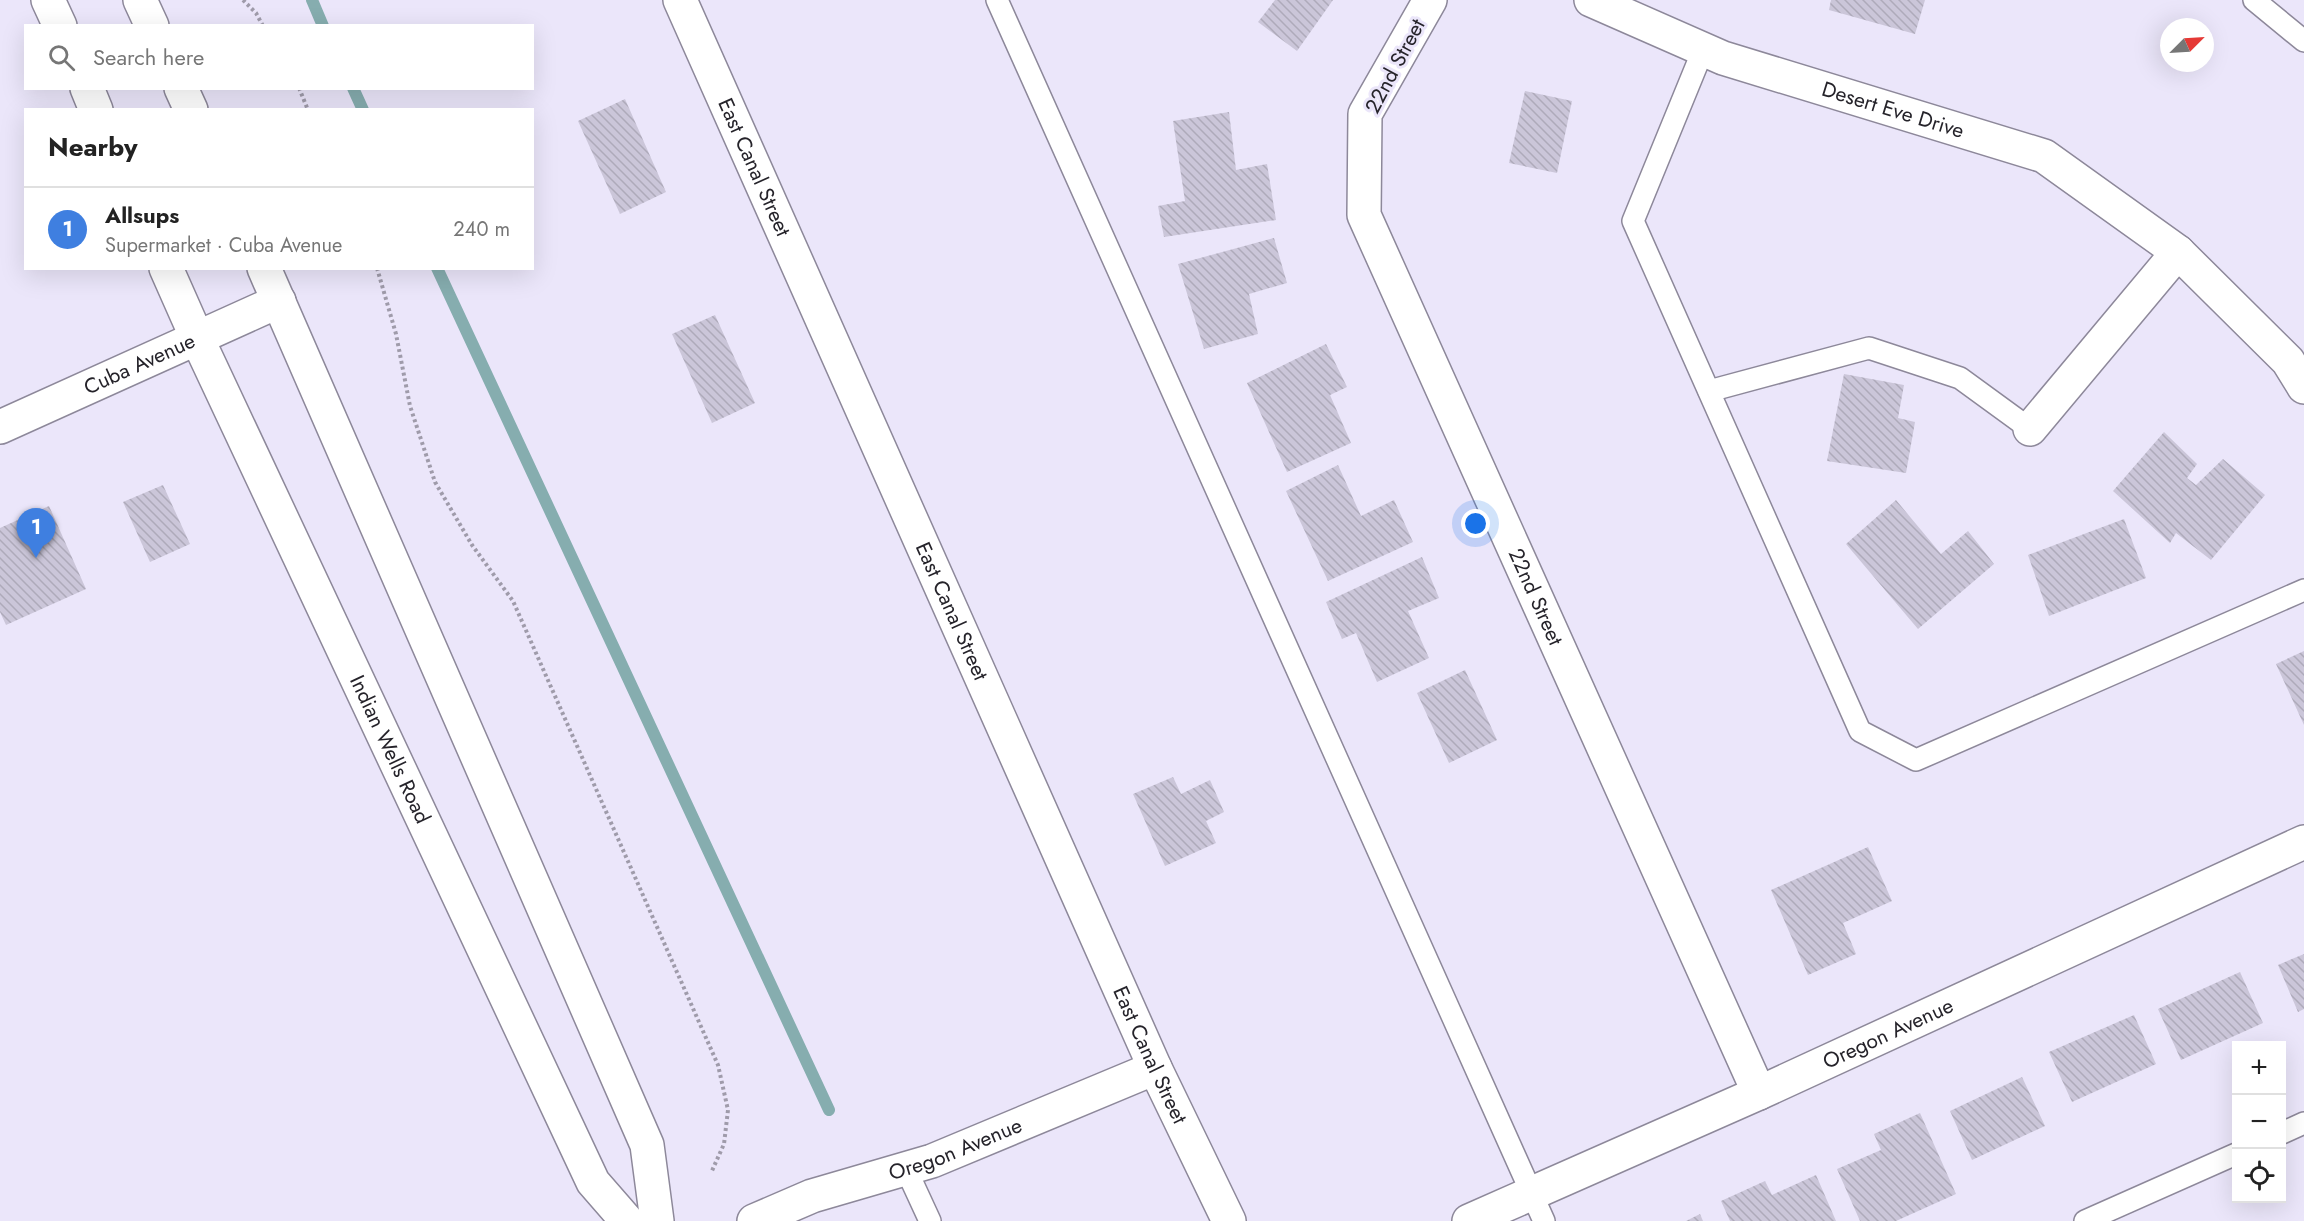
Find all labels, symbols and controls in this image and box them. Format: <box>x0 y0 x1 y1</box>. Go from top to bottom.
street label: 22nd Street <box>1358 13 1432 119</box>
north arrow <box>2160 18 2214 72</box>
search box <box>24 24 534 90</box>
icon: search <box>45 41 78 74</box>
text: Search here <box>93 41 204 73</box>
street label: Desert Eve Drive <box>1818 74 1968 146</box>
street label: East Canal Street <box>710 93 798 241</box>
text: Nearby <box>48 128 137 166</box>
text: Allsups <box>105 199 179 231</box>
text: 1 <box>62 215 73 244</box>
text: 240 m <box>453 215 510 244</box>
text: Supermarket · Cuba Avenue <box>105 231 342 260</box>
street label: Cuba Avenue <box>79 326 200 402</box>
pin: 1 <box>16 508 56 558</box>
your location <box>1461 509 1490 538</box>
street label: East Canal Street <box>908 537 996 685</box>
street label: 22nd Street <box>1501 544 1571 650</box>
street label: Indian Wells Road <box>342 670 438 829</box>
street label: East Canal Street <box>1105 981 1195 1129</box>
street label: Oregon Avenue <box>1818 990 1958 1077</box>
map controls <box>2232 1041 2286 1203</box>
button: + <box>2232 1041 2286 1095</box>
button: − <box>2232 1095 2286 1149</box>
street label: Oregon Avenue <box>885 1110 1027 1188</box>
button: locate <box>2232 1149 2286 1203</box>

